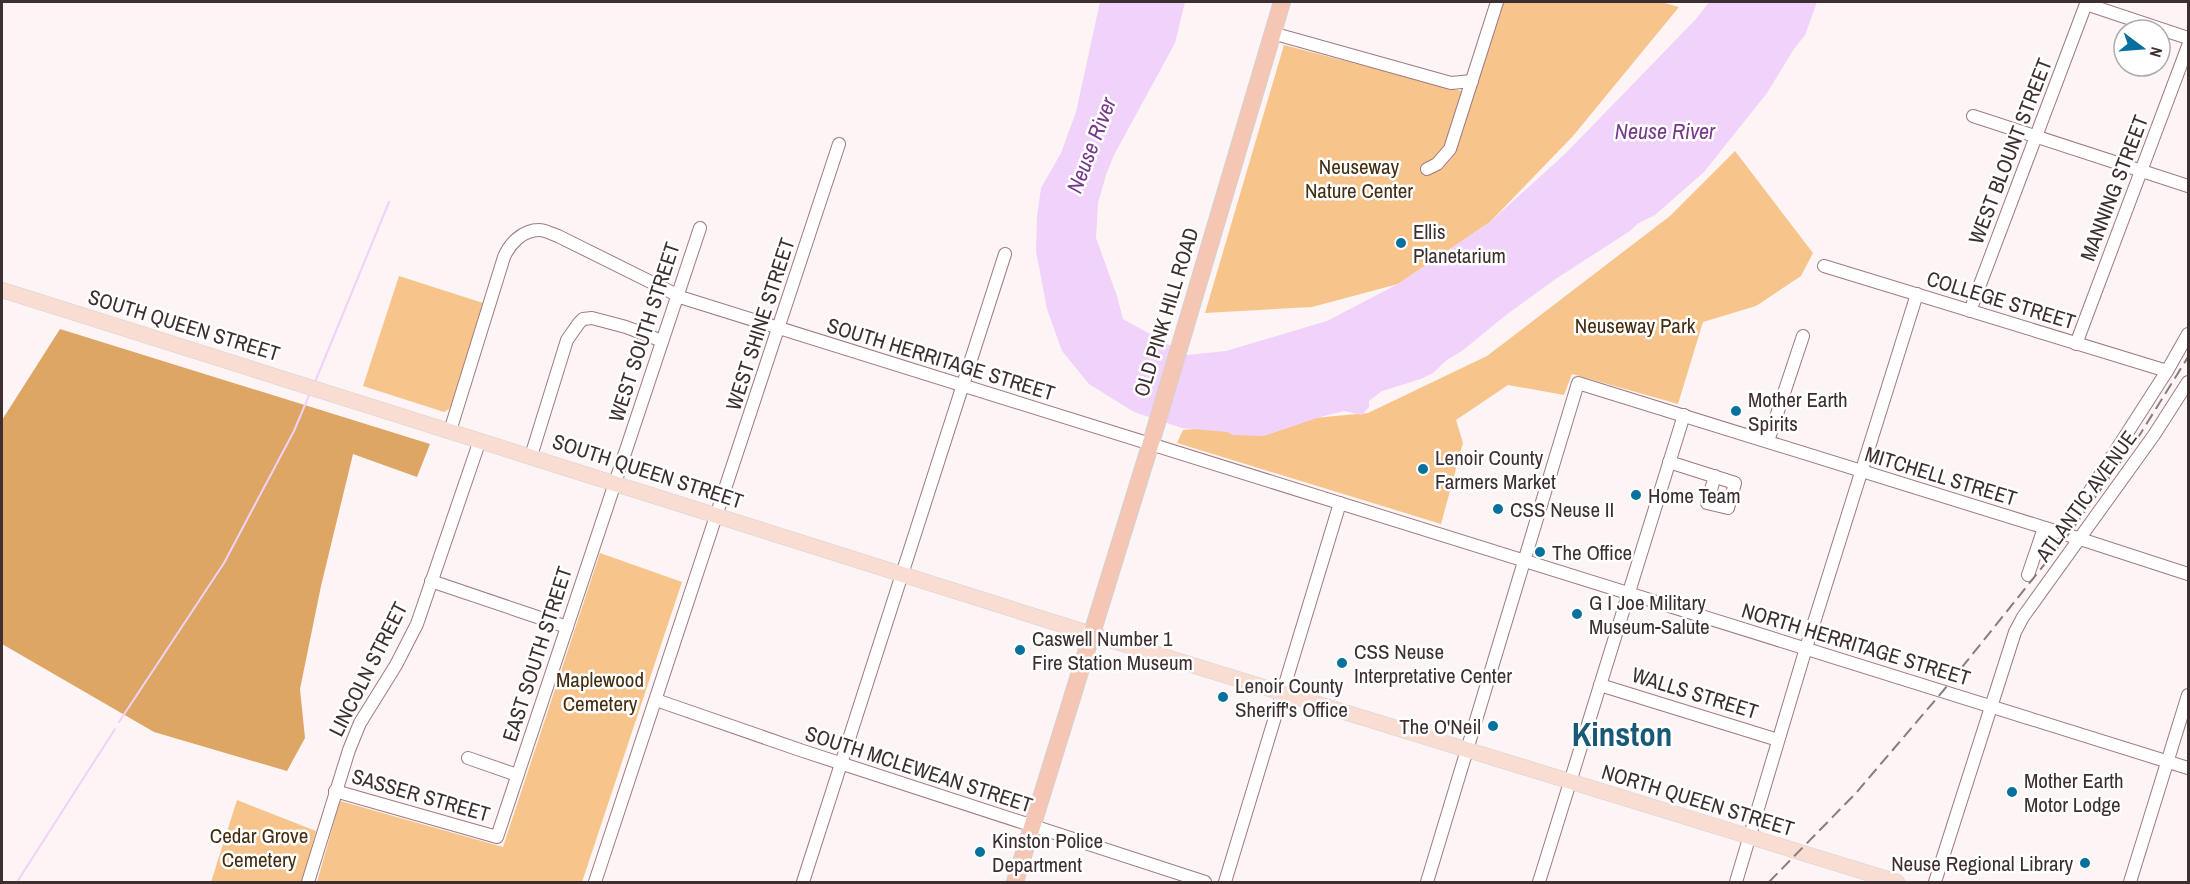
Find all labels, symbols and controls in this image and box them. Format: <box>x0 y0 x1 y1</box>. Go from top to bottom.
north arrow <box>2112 18 2172 78</box>
text: N <box>2145 45 2168 60</box>
street label: WEST BLOUNT STREET <box>1961 54 2059 248</box>
water label: Neuse River <box>1059 92 1123 197</box>
street label: MANNING STREET <box>2073 110 2155 265</box>
water label: Neuse River <box>1615 116 1716 146</box>
park label: Neuseway Nature Center <box>1305 152 1413 205</box>
place label: Ellis Planetarium <box>1413 217 1506 270</box>
street label: OLD PINK HILL ROAD <box>1126 224 1206 400</box>
street label: WEST SHINE STREET <box>718 234 802 414</box>
marker: Ellis Planetarium <box>1394 236 1408 250</box>
street label: WEST SOUTH STREET <box>601 238 687 426</box>
street label: COLLEGE STREET <box>1923 264 2079 337</box>
street label: SOUTH QUEEN STREET <box>85 282 284 368</box>
street label: SOUTH HERRITAGE STREET <box>823 310 1059 408</box>
park label: Neuseway Park <box>1575 311 1696 340</box>
place label: Mother Earth Spirits <box>1748 385 1848 438</box>
marker: Mother Earth Spirits <box>1729 404 1743 418</box>
street label: ATLANTIC AVENUE <box>2028 425 2143 568</box>
street label: SOUTH QUEEN STREET <box>549 426 748 516</box>
street label: MITCHELL STREET <box>1862 439 2021 513</box>
place label: Lenoir County Farmers Market <box>1435 443 1556 496</box>
marker: Lenoir County Farmers Market <box>1416 462 1430 476</box>
place label: Home Team <box>1648 481 1741 510</box>
marker: Home Team <box>1629 488 1643 502</box>
place label: CSS Neuse II <box>1510 495 1614 524</box>
marker: CSS Neuse II <box>1491 502 1505 516</box>
place label: The Office <box>1552 538 1632 567</box>
marker: The Office <box>1533 545 1547 559</box>
street label: EAST SOUTH STREET <box>495 562 579 745</box>
place label: G I Joe Military Museum-Salute <box>1589 588 1710 641</box>
street label: NORTH HERRITAGE STREET <box>1738 595 1974 693</box>
street label: LINCOLN STREET <box>322 596 415 741</box>
marker: G I Joe Military Museum-Salute <box>1570 607 1584 621</box>
place label: Caswell Number 1 Fire Station Museum <box>1032 624 1193 677</box>
place label: CSS Neuse Interpretative Center <box>1354 637 1512 690</box>
marker: Caswell Number 1 Fire Station Museum <box>1013 643 1027 657</box>
marker: CSS Neuse Interpretative Center <box>1335 656 1349 670</box>
street label: WALLS STREET <box>1628 660 1762 726</box>
park label: Maplewood Cemetery <box>556 665 644 718</box>
place label: Lenoir County Sheriff's Office <box>1235 671 1348 724</box>
marker: Lenoir County Sheriff's Office <box>1216 690 1230 704</box>
place label: The O'Neil <box>1399 712 1481 741</box>
district label: Kinston <box>1572 712 1672 756</box>
street label: SOUTH MCLEWEAN STREET <box>802 719 1037 820</box>
marker: The O'Neil <box>1486 719 1500 733</box>
street label: NORTH QUEEN STREET <box>1598 757 1798 843</box>
street label: SASSER STREET <box>348 761 494 829</box>
place label: Mother Earth Motor Lodge <box>2024 766 2124 819</box>
marker: Mother Earth Motor Lodge <box>2005 785 2019 799</box>
park label: Cedar Grove Cemetery <box>210 821 308 874</box>
place label: Kinston Police Department <box>992 826 1103 879</box>
marker: Kinston Police Department <box>973 845 987 859</box>
place label: Neuse Regional Library <box>1891 849 2073 878</box>
marker: Neuse Regional Library <box>2078 856 2092 870</box>

